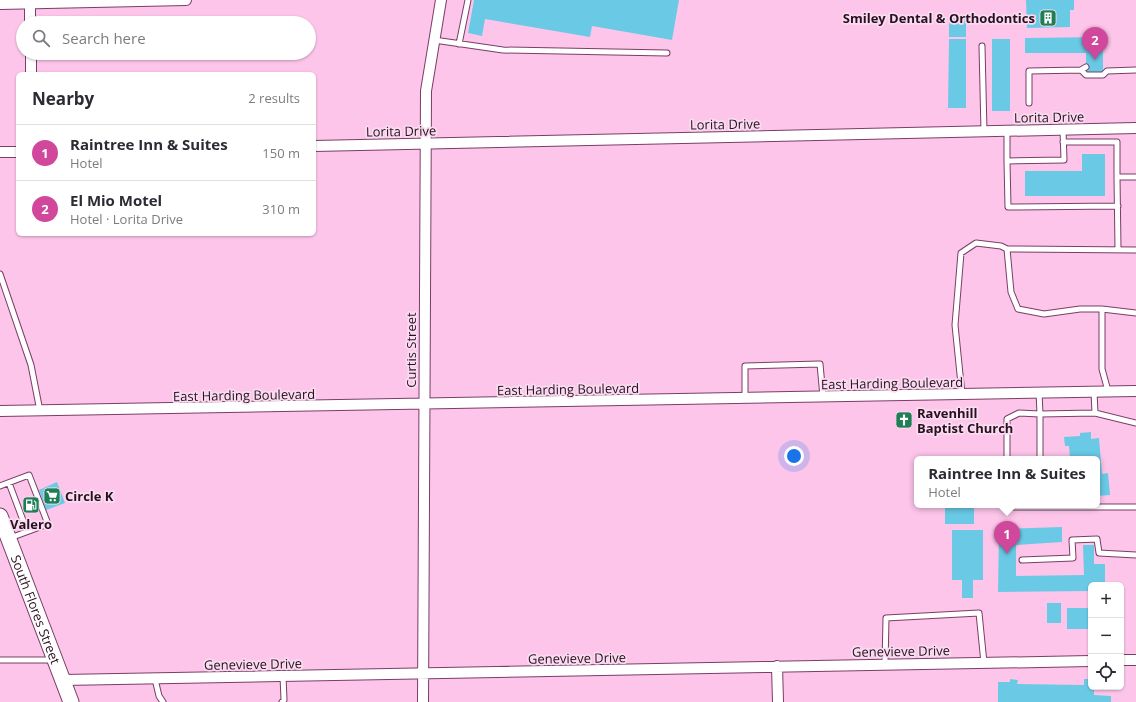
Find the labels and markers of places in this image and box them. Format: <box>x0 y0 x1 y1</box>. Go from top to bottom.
building icon: Smiley Dental & Orthodontics <box>1038 8 1058 28</box>
place label: Smiley Dental & Orthodontics <box>843 9 1035 27</box>
pin: 2 <box>1082 27 1108 60</box>
place label: Ravenhill Baptist Church <box>917 404 1013 437</box>
church icon: Ravenhill Baptist Church <box>894 410 914 430</box>
supermarket icon: Circle K <box>42 486 62 506</box>
place label: Circle K <box>65 487 114 505</box>
fuel station icon: Valero <box>21 495 41 515</box>
place label: Valero <box>10 515 52 533</box>
pin: 1 <box>994 521 1020 554</box>

